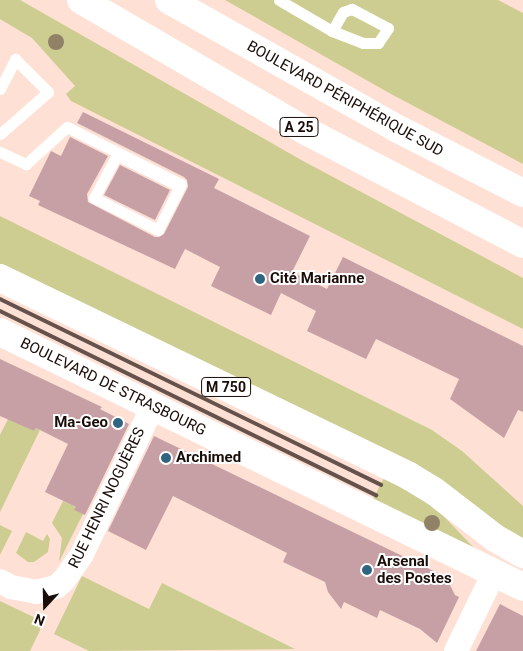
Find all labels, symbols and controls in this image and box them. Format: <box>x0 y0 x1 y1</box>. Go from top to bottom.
street label: BOULEVARD PÉRIPHÉRIQUE SUD <box>244 37 446 161</box>
road number: A 25 <box>279 115 319 138</box>
place label: Cité Marianne <box>270 270 364 288</box>
marker: Cité Marianne <box>254 273 266 285</box>
street label: BOULEVARD DE STRASBOURG <box>17 334 209 440</box>
road number: M 750 <box>201 376 251 398</box>
place label: Ma-Geo <box>54 414 108 432</box>
marker: Ma-Geo <box>112 417 124 429</box>
street label: RUE HENRI NOGUÈRES <box>65 425 149 571</box>
place label: Archimed <box>176 449 241 467</box>
marker: Archimed <box>160 452 172 464</box>
place label: Arsenal des Postes <box>377 552 452 587</box>
marker: Arsenal des Postes <box>361 564 373 576</box>
north arrow <box>20 581 70 631</box>
text: N <box>32 611 47 629</box>

